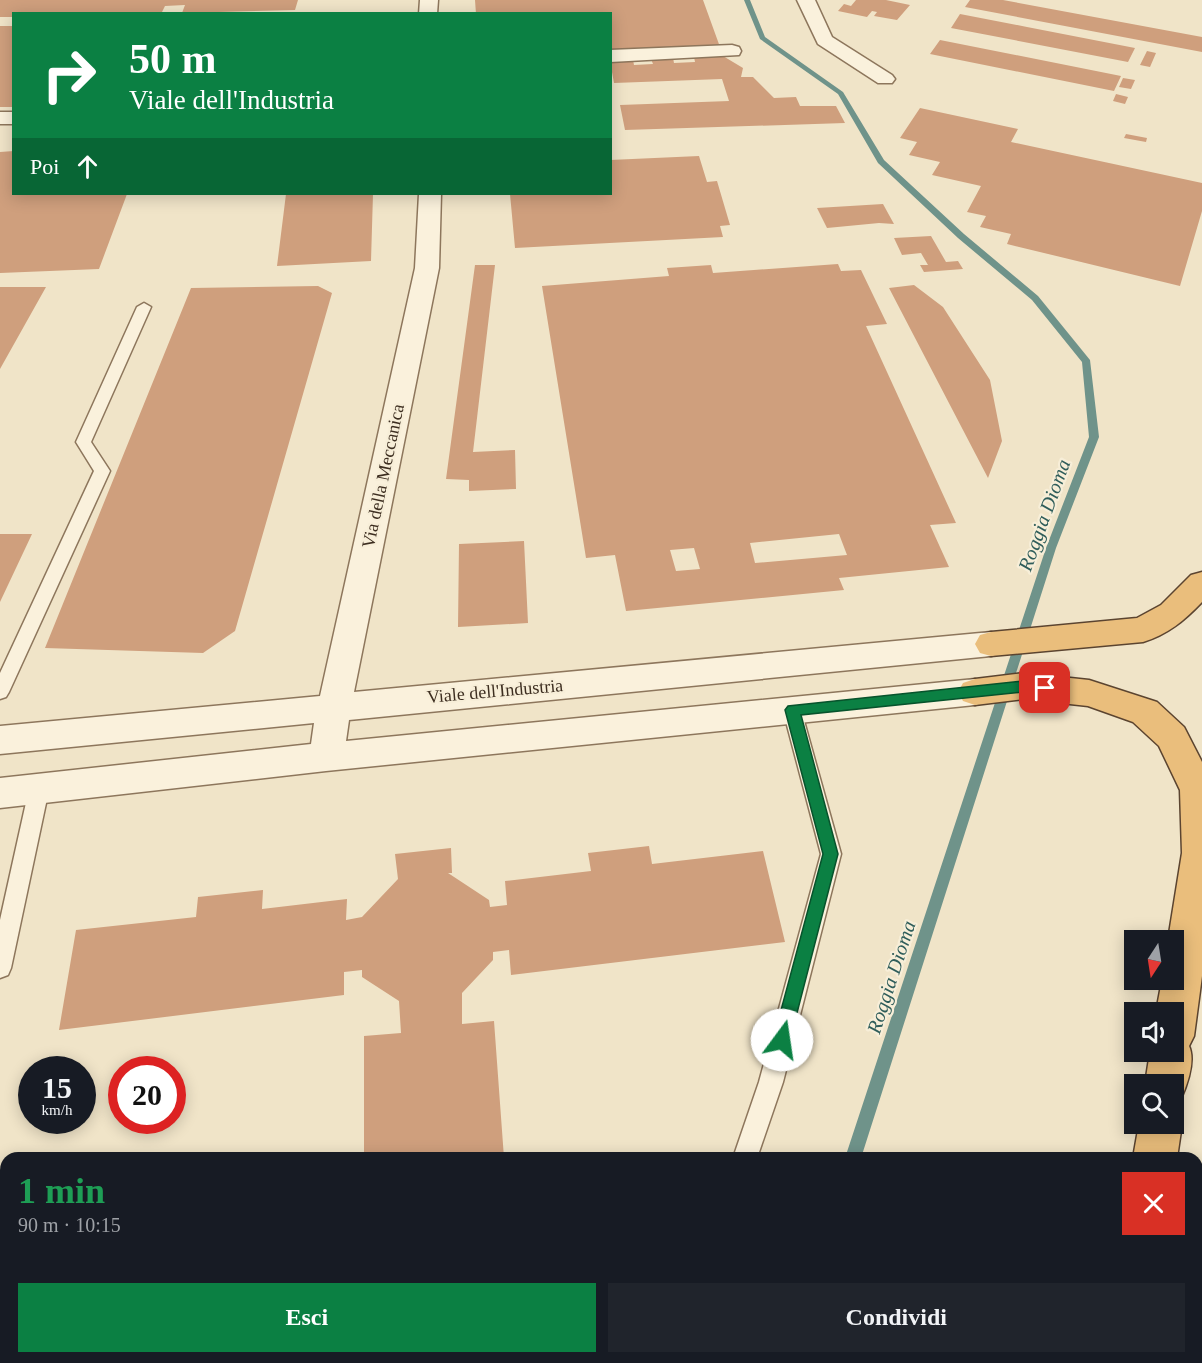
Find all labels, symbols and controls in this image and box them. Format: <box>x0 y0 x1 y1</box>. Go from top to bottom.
icon: right <box>30 36 108 114</box>
text: 50 m <box>129 36 217 82</box>
text: Viale dell'Industria <box>129 85 334 115</box>
icon: ahead <box>71 150 104 183</box>
text: Poi <box>30 154 59 179</box>
street label: Via della Meccanica <box>358 402 408 550</box>
water label: Roggia Dioma <box>1013 456 1075 575</box>
pin <box>1019 662 1070 713</box>
icon: arrive <box>1028 671 1061 704</box>
street label: Viale dell'Industria <box>426 675 564 707</box>
water label: Roggia Dioma <box>862 918 921 1037</box>
north arrow <box>1124 930 1184 990</box>
map controls <box>1124 930 1184 1134</box>
button: sound <box>1124 1002 1184 1062</box>
position arrow <box>750 1008 814 1072</box>
speed limit sign: 20 <box>108 1056 186 1134</box>
text: 15 <box>42 1071 72 1104</box>
button: search <box>1124 1074 1184 1134</box>
text: km/h <box>42 1102 72 1118</box>
text: 1 min <box>18 1171 105 1211</box>
button: close <box>1122 1172 1185 1235</box>
text: 90 m · 10:15 <box>18 1214 121 1236</box>
button: Esci <box>18 1283 596 1352</box>
button: Condividi <box>608 1283 1185 1352</box>

